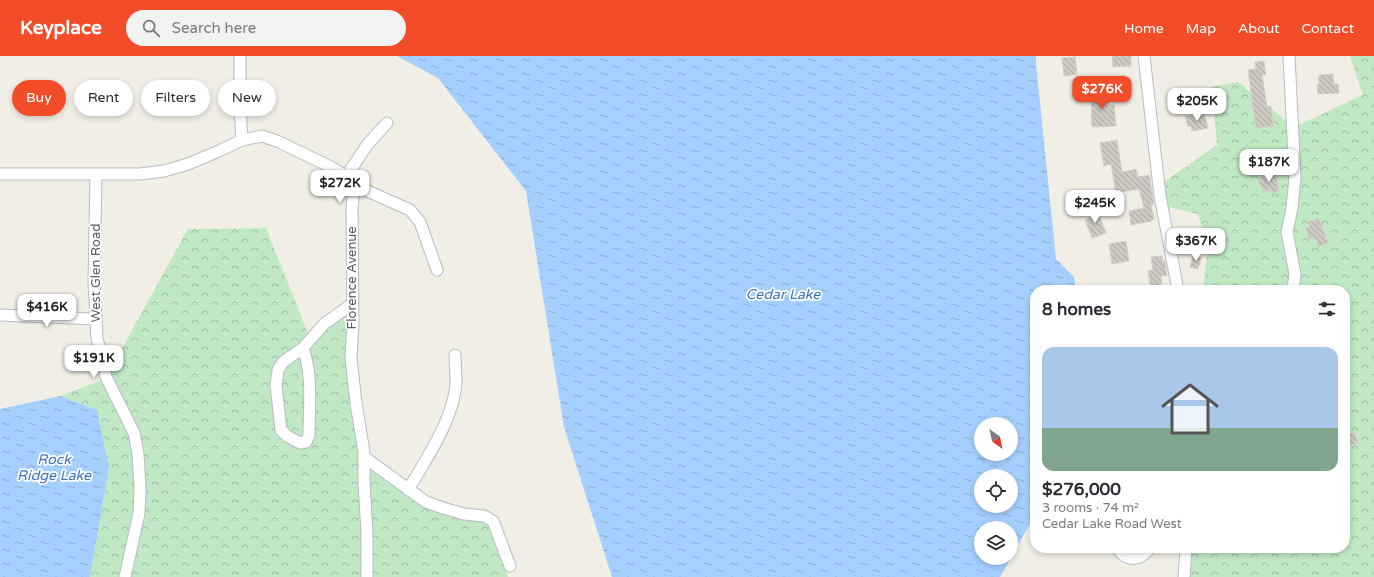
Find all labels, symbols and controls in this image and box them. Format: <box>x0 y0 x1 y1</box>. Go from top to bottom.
search box <box>126 10 406 46</box>
text: Keyplace <box>20 17 102 39</box>
icon: search <box>140 17 162 39</box>
text: Search here <box>172 19 256 37</box>
text: Home <box>1124 20 1164 37</box>
text: Map <box>1186 20 1216 37</box>
text: About <box>1238 20 1280 37</box>
text: Contact <box>1302 20 1354 37</box>
pin: $276K <box>1074 76 1130 110</box>
chip: Buy <box>12 80 66 116</box>
chip: Rent <box>74 80 133 116</box>
chip: Filters <box>141 80 210 116</box>
chip: New <box>218 80 276 116</box>
text: $276K <box>1081 81 1123 97</box>
pin: $205K <box>1169 88 1225 122</box>
text: $205K <box>1176 93 1218 109</box>
pin: $187K <box>1241 149 1297 183</box>
text: $187K <box>1248 154 1290 170</box>
pin: $272K <box>312 170 368 204</box>
text: $272K <box>319 175 361 191</box>
pin: $245K <box>1067 190 1123 224</box>
text: $245K <box>1074 195 1116 211</box>
street label: West Glen Road <box>88 224 104 322</box>
street label: Florence Avenue <box>344 226 360 330</box>
pin: $367K <box>1168 228 1224 262</box>
text: $367K <box>1175 233 1217 249</box>
water label: Cedar Lake <box>746 286 821 303</box>
pin: $416K <box>19 294 75 328</box>
icon: filters <box>1316 298 1338 320</box>
text: $416K <box>26 299 68 315</box>
text: 8 homes <box>1042 299 1111 320</box>
pin: $191K <box>66 345 122 379</box>
text: $191K <box>73 350 115 366</box>
icon: home <box>1154 373 1226 445</box>
north arrow <box>974 417 1018 461</box>
map controls <box>974 417 1018 565</box>
water label: Rock Ridge Lake <box>17 451 92 484</box>
button: locate <box>974 469 1018 513</box>
text: $276,000 <box>1042 479 1121 500</box>
text: 3 rooms · 74 m² <box>1042 500 1139 516</box>
text: Cedar Lake Road West <box>1042 516 1182 532</box>
button: layers <box>974 521 1018 565</box>

